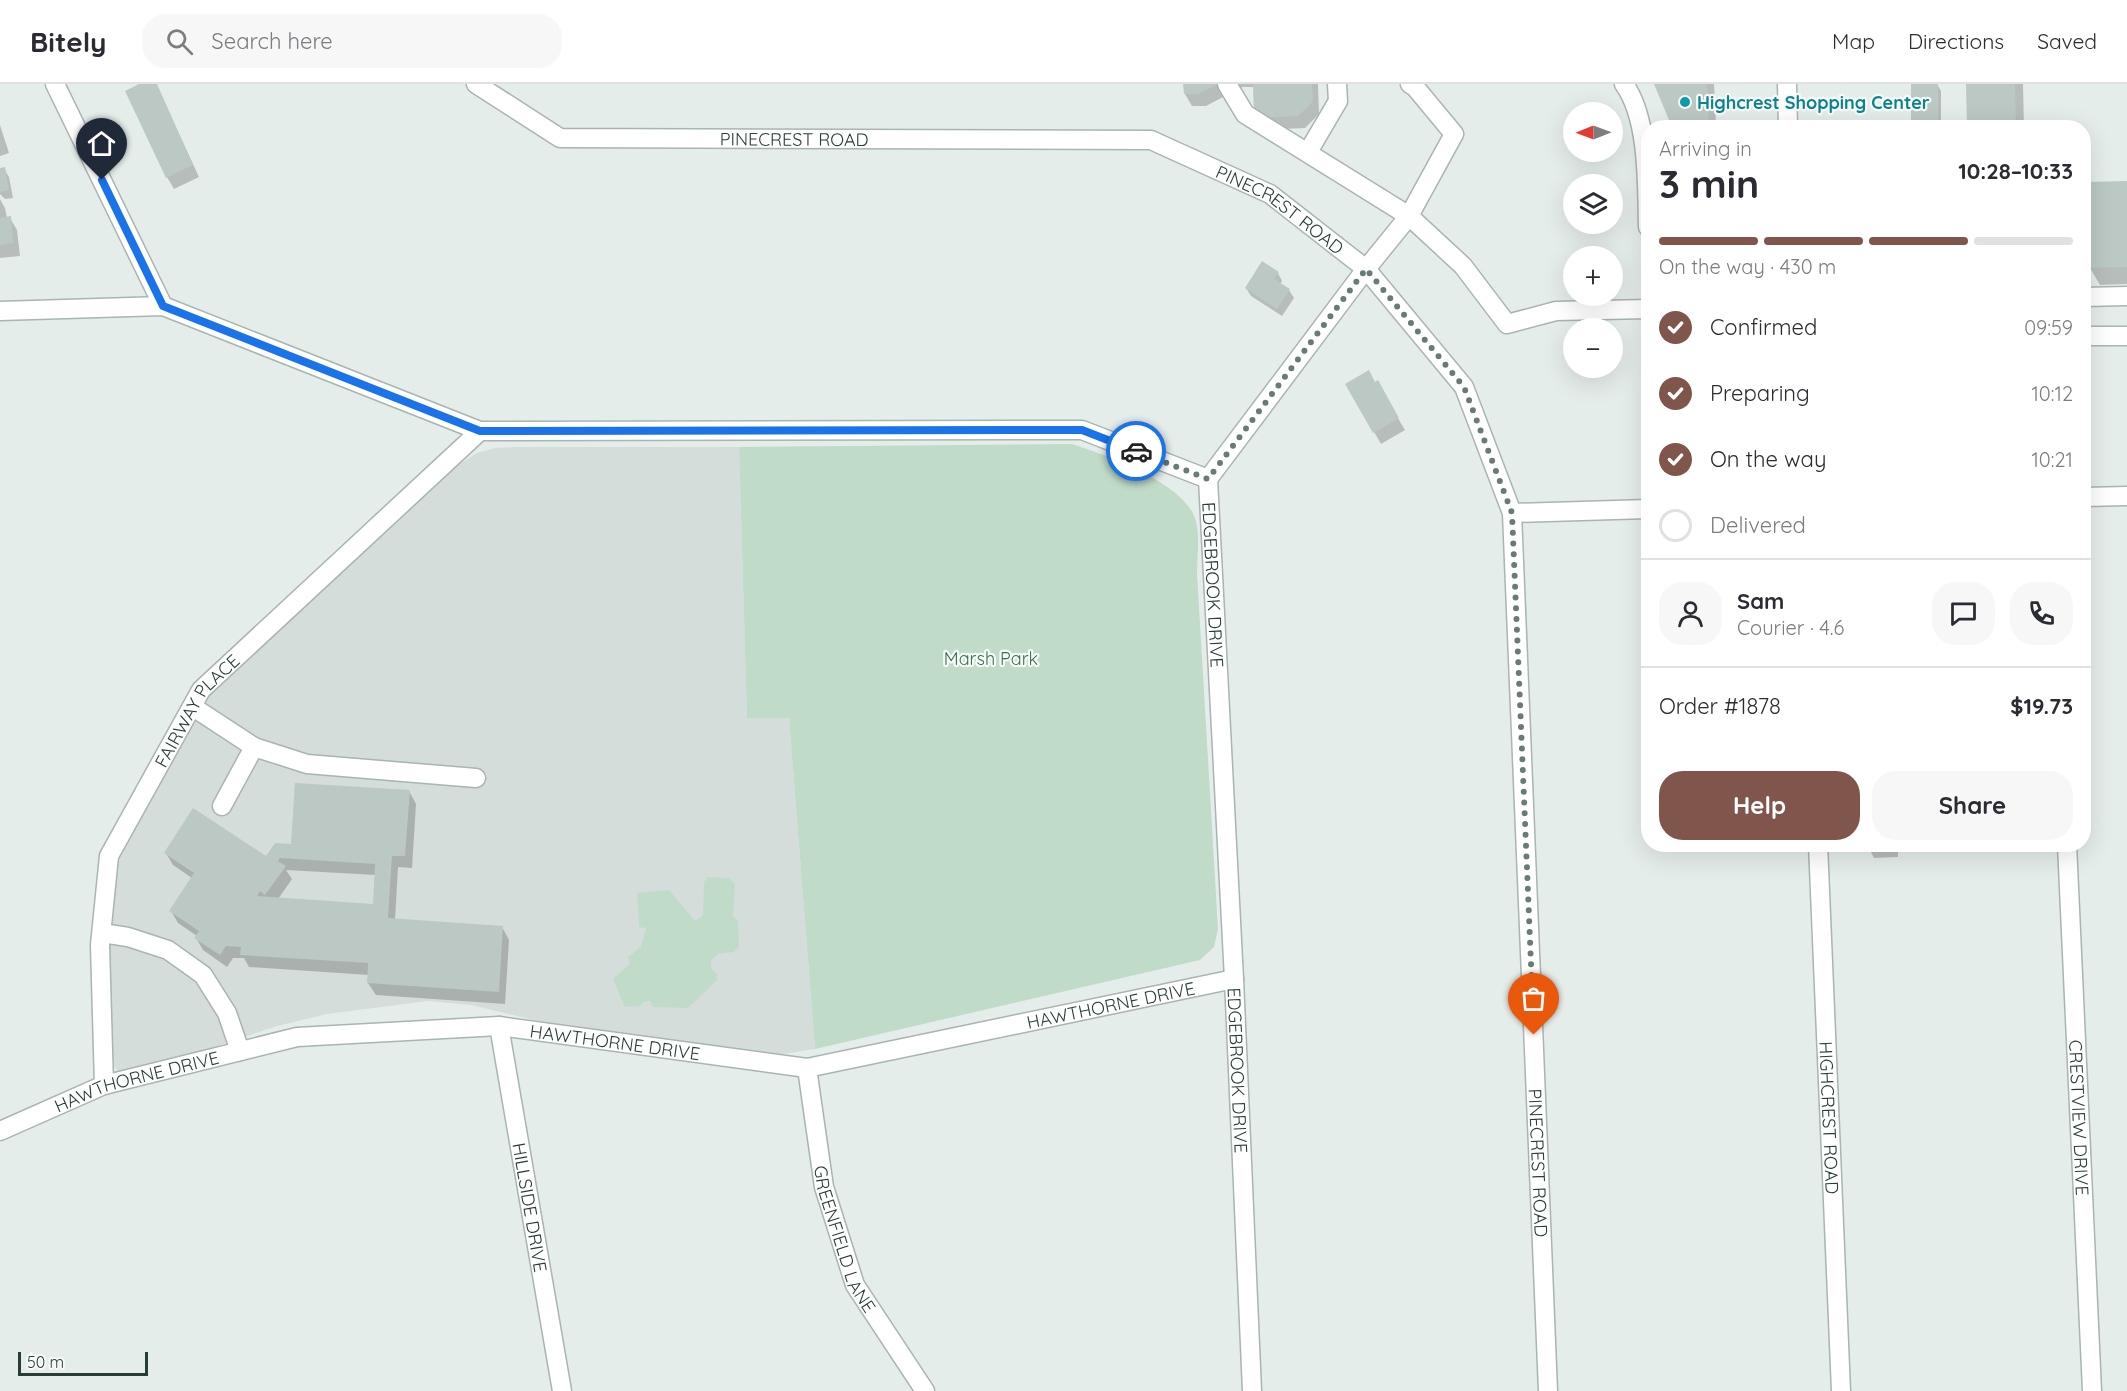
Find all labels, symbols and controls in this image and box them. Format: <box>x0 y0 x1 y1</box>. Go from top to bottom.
search box <box>142 14 562 68</box>
text: Bitely <box>30 24 106 59</box>
icon: search <box>163 25 196 58</box>
text: Search here <box>211 27 333 55</box>
text: Map <box>1832 28 1875 54</box>
text: Directions <box>1908 28 2004 54</box>
text: Saved <box>2037 28 2097 54</box>
place label: Highcrest Shopping Center <box>1697 91 1930 114</box>
marker: Highcrest Shopping Center <box>1678 95 1692 109</box>
north arrow <box>1563 102 1623 162</box>
map controls <box>1563 102 1623 378</box>
pin <box>76 118 127 180</box>
icon: home <box>85 127 118 160</box>
street label: PINECREST ROAD <box>720 127 869 151</box>
text: Arriving in <box>1659 136 1752 161</box>
text: 10:28–10:33 <box>1958 157 2073 185</box>
text: 3 min <box>1659 159 1759 208</box>
street label: PINECREST ROAD <box>1212 160 1349 259</box>
button: layers <box>1563 174 1623 234</box>
button: + <box>1563 246 1623 306</box>
text: On the way · 430 m <box>1659 254 1836 279</box>
icon: check <box>1659 311 1692 344</box>
text: Confirmed <box>1710 313 1817 341</box>
text: 09:59 <box>2024 315 2073 340</box>
button: − <box>1563 318 1623 378</box>
icon: check <box>1659 377 1692 410</box>
text: Preparing <box>1710 379 1810 407</box>
text: 10:12 <box>2031 381 2073 406</box>
courier <box>1106 421 1166 481</box>
icon: car <box>1120 435 1153 468</box>
icon: check <box>1659 443 1692 476</box>
text: On the way <box>1710 445 1826 473</box>
text: 10:21 <box>2031 447 2073 472</box>
street label: EDGEBROOK DRIVE <box>1198 501 1229 668</box>
text: Delivered <box>1710 511 1806 539</box>
button: person <box>1659 582 1722 645</box>
button: chat <box>1932 582 1995 645</box>
button: phone <box>2010 582 2073 645</box>
text: Sam <box>1737 587 1784 615</box>
text: Courier · 4.6 <box>1737 615 1844 640</box>
park label: Marsh Park <box>944 647 1038 670</box>
street label: FAIRWAY PLACE <box>149 649 244 771</box>
text: Order #1878 <box>1659 692 1781 720</box>
text: $19.73 <box>2010 692 2073 720</box>
button: Help <box>1659 771 1860 840</box>
button: Share <box>1872 771 2073 840</box>
pin <box>1508 973 1559 1035</box>
street label: HAWTHORNE DRIVE <box>1024 976 1197 1033</box>
icon: bag <box>1517 982 1550 1015</box>
street label: EDGEBROOK DRIVE <box>1223 987 1253 1154</box>
street label: HAWTHORNE DRIVE <box>529 1019 702 1065</box>
street label: CRESTVIEW DRIVE <box>2064 1039 2095 1196</box>
street label: HIGHCREST ROAD <box>1815 1041 1844 1195</box>
street label: HAWTHORNE DRIVE <box>50 1045 221 1117</box>
street label: PINECREST ROAD <box>1524 1088 1553 1238</box>
street label: HILLSIDE DRIVE <box>508 1141 553 1274</box>
street label: GREENFIELD LANE <box>810 1164 881 1317</box>
scale bar <box>18 1349 148 1376</box>
text: 50 m <box>27 1352 64 1372</box>

